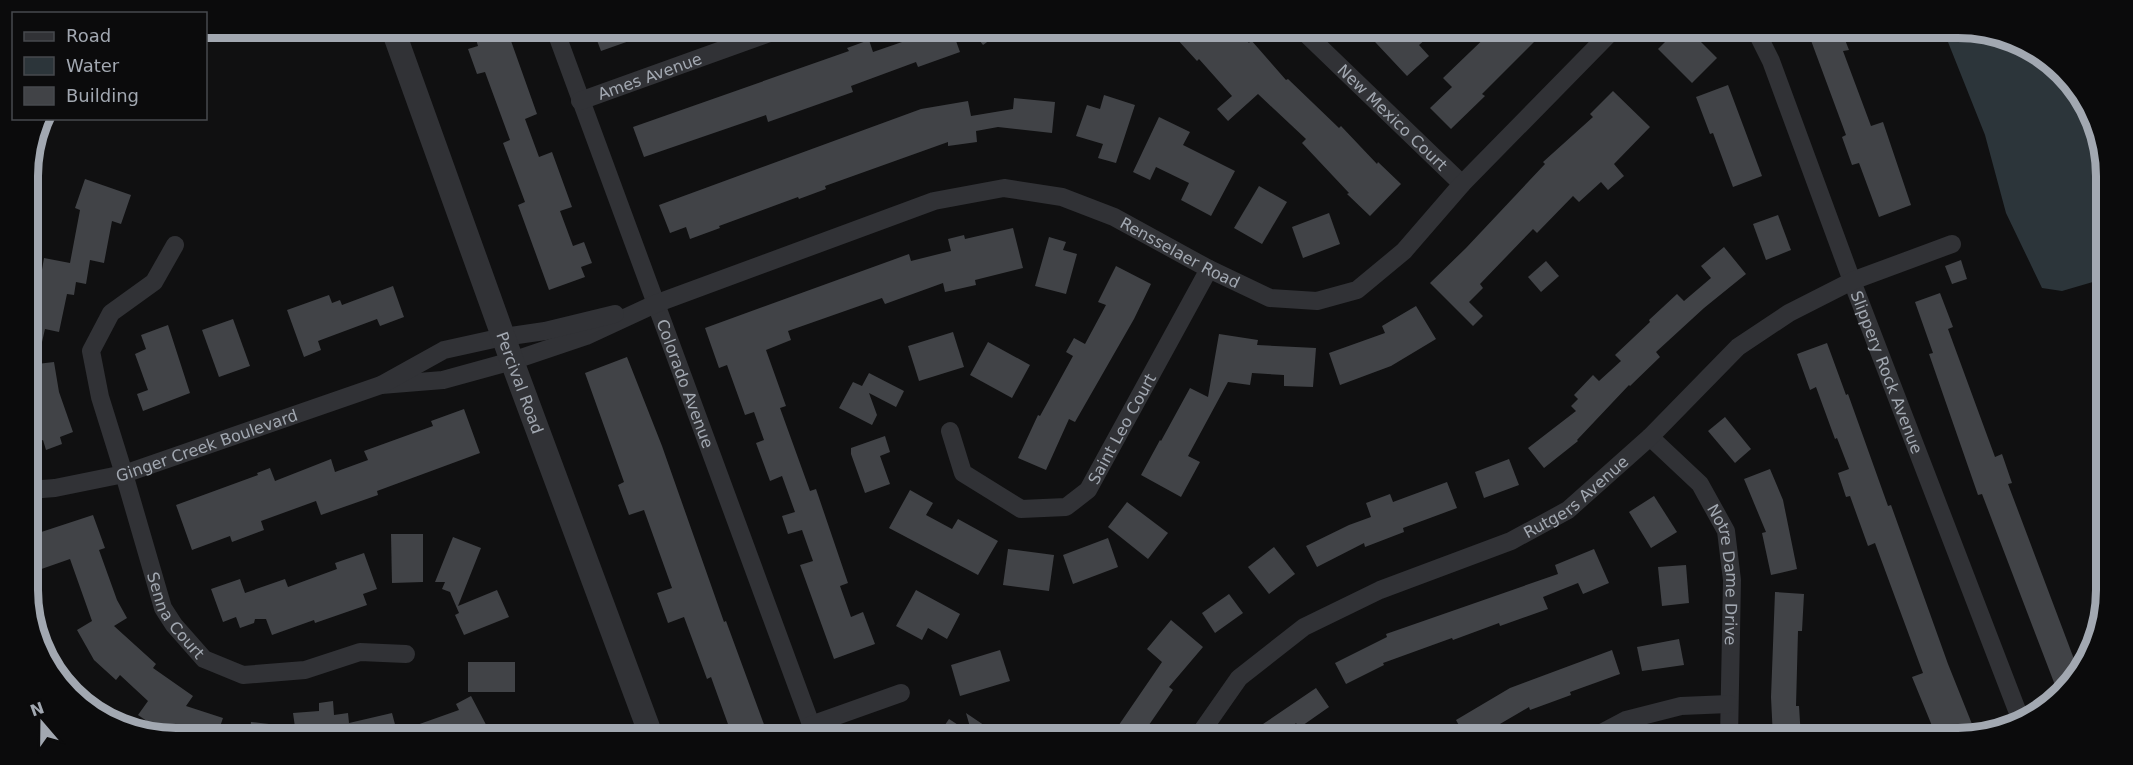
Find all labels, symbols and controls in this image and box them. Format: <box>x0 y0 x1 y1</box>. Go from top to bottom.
legend <box>12 12 207 120</box>
text: Road <box>66 25 111 46</box>
street label: Ames Avenue <box>595 49 704 103</box>
text: Water <box>66 55 120 76</box>
street label: New Mexico Court <box>1334 60 1451 174</box>
text: Building <box>66 85 139 106</box>
street label: Rensselaer Road <box>1117 213 1243 292</box>
street label: Slippery Rock Avenue <box>1847 288 1927 456</box>
street label: Colorado Avenue <box>653 316 718 451</box>
street label: Percival Road <box>493 329 548 436</box>
street label: Saint Leo Court <box>1084 370 1160 487</box>
street label: Ginger Creek Boulevard <box>114 405 300 485</box>
street label: Rutgers Avenue <box>1520 452 1632 542</box>
street label: Notre Dame Drive <box>1703 500 1742 646</box>
street label: Senna Court <box>143 570 209 663</box>
north arrow <box>12 693 72 753</box>
text: N <box>27 698 47 721</box>

